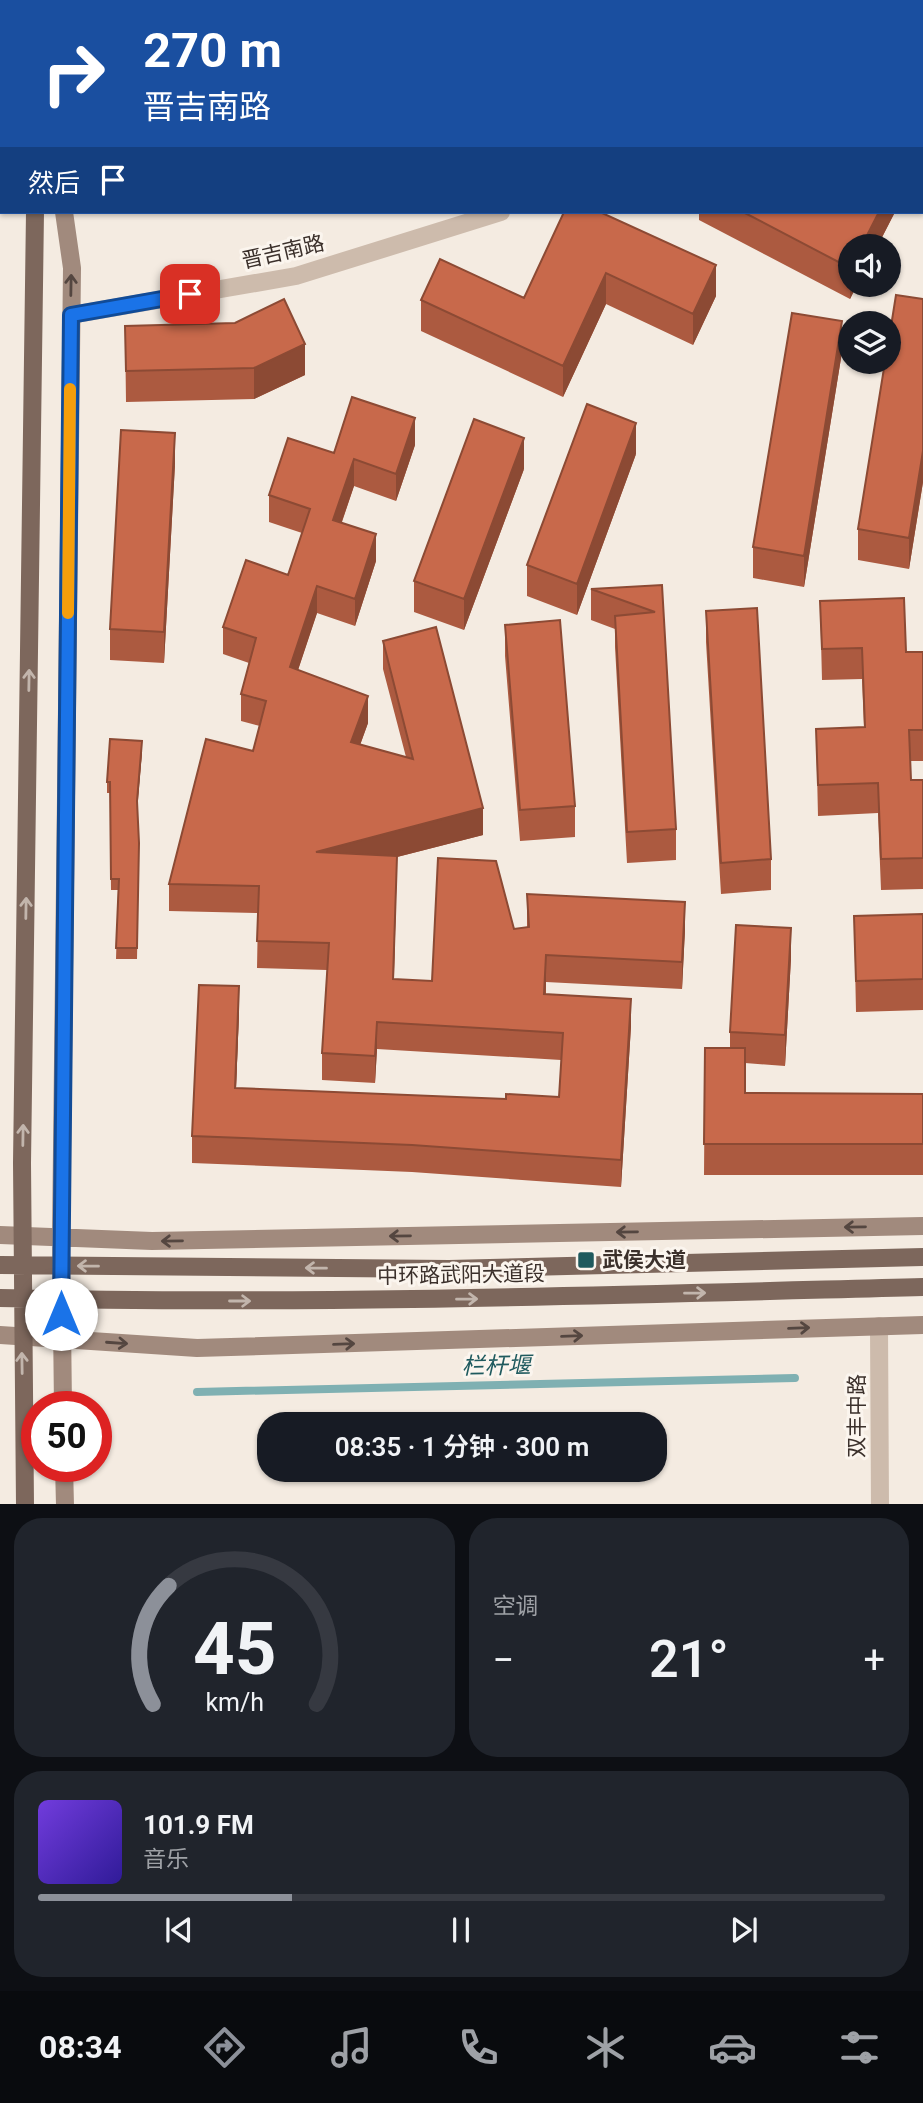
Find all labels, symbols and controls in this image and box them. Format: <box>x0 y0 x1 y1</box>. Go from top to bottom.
text: 270 m <box>143 22 282 79</box>
icon: right <box>28 28 119 119</box>
text: 晋吉南路 <box>143 88 271 126</box>
icon: arrive <box>94 161 132 199</box>
text: 然后 <box>28 168 80 198</box>
street label: 晋吉南路 <box>239 231 327 273</box>
map controls <box>838 234 901 374</box>
button: sound <box>838 234 901 297</box>
pin <box>160 264 220 324</box>
one-way arrow <box>64 274 78 297</box>
icon: arrive <box>171 275 209 313</box>
button: layers <box>838 311 901 374</box>
one-way arrow <box>22 669 35 692</box>
one-way arrow <box>19 897 32 920</box>
one-way arrow <box>16 1124 30 1147</box>
one-way arrow <box>844 1221 867 1234</box>
one-way arrow <box>616 1225 639 1239</box>
one-way arrow <box>389 1229 412 1243</box>
one-way arrow <box>161 1234 184 1248</box>
place label: 武侯大道 <box>602 1248 686 1272</box>
marker: 武侯大道 <box>576 1250 596 1270</box>
one-way arrow <box>77 1259 100 1273</box>
one-way arrow <box>305 1261 328 1275</box>
street label: 中环路武阳大道段 <box>377 1262 545 1288</box>
position arrow <box>24 1277 98 1351</box>
one-way arrow <box>683 1286 706 1300</box>
one-way arrow <box>455 1292 478 1305</box>
one-way arrow <box>228 1294 251 1308</box>
one-way arrow <box>787 1322 810 1335</box>
one-way arrow <box>560 1329 583 1343</box>
one-way arrow <box>105 1337 128 1350</box>
one-way arrow <box>332 1337 355 1350</box>
one-way arrow <box>15 1352 29 1375</box>
water label: 栏杆堰 <box>461 1352 535 1380</box>
street label: 双丰中路 <box>845 1374 869 1458</box>
speed limit sign: 50 <box>21 1391 112 1482</box>
text: 08:35 · 1 分钟 · 300 m <box>335 1432 589 1462</box>
text: 空调 <box>493 1593 539 1620</box>
text: 45 <box>192 1606 276 1692</box>
text: 21° <box>649 1629 729 1690</box>
text: − <box>493 1638 514 1682</box>
text: + <box>863 1638 885 1682</box>
text: km/h <box>205 1687 264 1716</box>
text: 101.9 FM <box>143 1810 254 1840</box>
text: 音乐 <box>143 1846 189 1873</box>
icon: previous <box>160 1911 198 1949</box>
icon: pause <box>442 1911 480 1949</box>
icon: next <box>725 1911 763 1949</box>
icon: directions <box>200 2023 249 2072</box>
icon: music <box>327 2023 376 2072</box>
icon: phone <box>454 2023 503 2072</box>
icon: climate <box>581 2023 630 2072</box>
icon: car <box>708 2023 757 2072</box>
icon: filters <box>835 2023 884 2072</box>
text: 08:34 <box>39 2028 121 2066</box>

